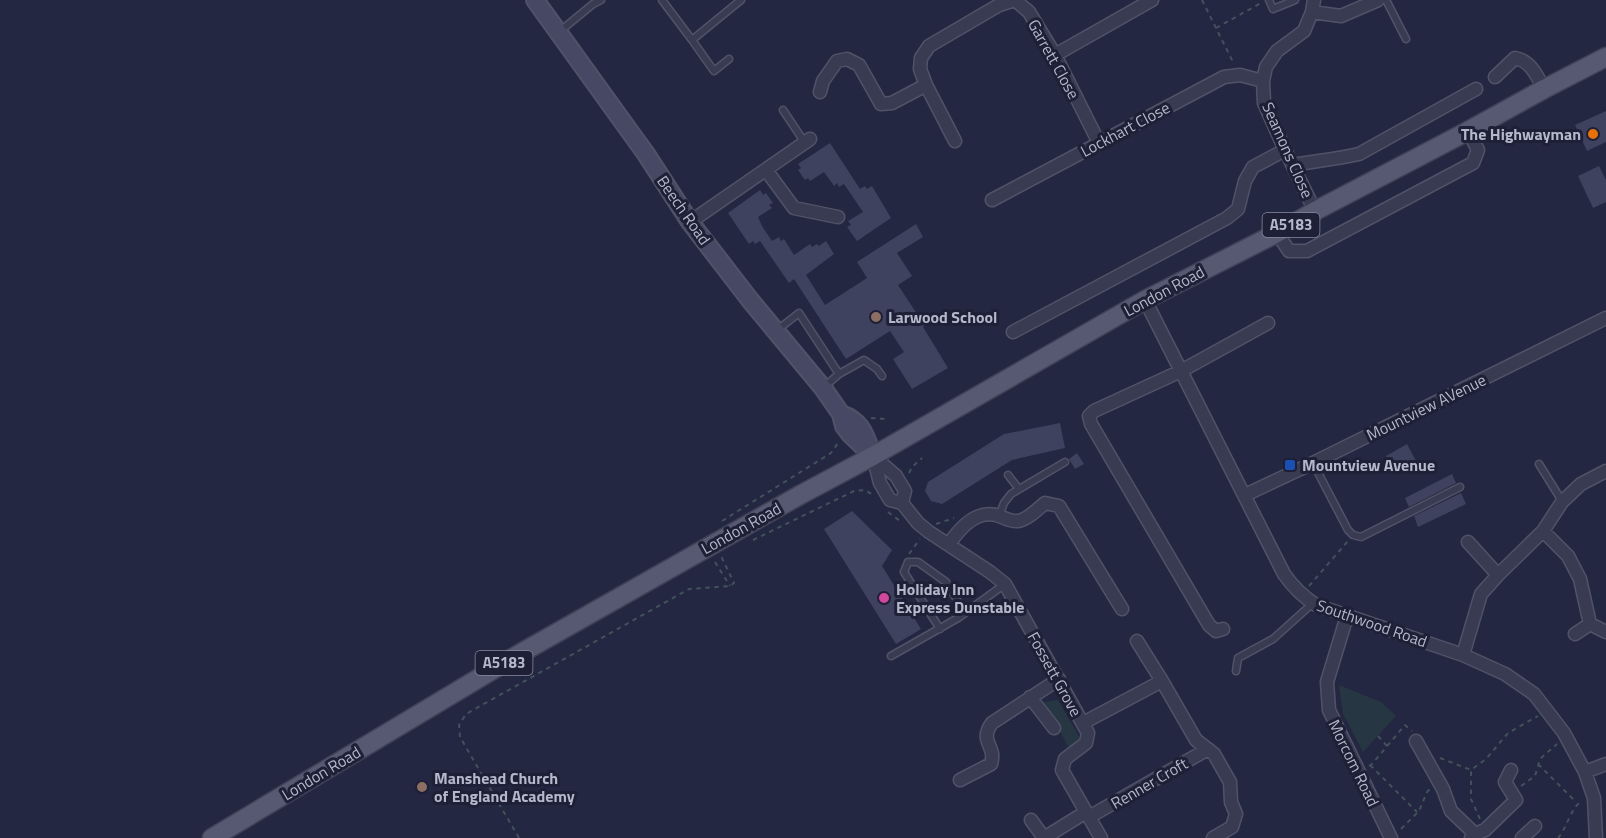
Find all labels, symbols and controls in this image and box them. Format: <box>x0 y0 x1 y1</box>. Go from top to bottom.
street label: Garrett Close <box>1022 15 1086 103</box>
street label: Lockhart Close <box>1076 95 1174 163</box>
street label: Seamons Close <box>1256 98 1320 202</box>
place label: The Highwayman <box>1461 122 1581 146</box>
marker: The Highwayman <box>1586 127 1600 141</box>
street label: Beech Road <box>651 170 717 250</box>
road number: A5183 <box>1262 213 1320 237</box>
street label: London Road <box>1119 260 1209 322</box>
place label: Larwood School <box>888 305 997 329</box>
marker: Larwood School <box>869 310 883 324</box>
street label: Mountview AVenue <box>1362 368 1490 446</box>
place label: Mountview Avenue <box>1302 453 1435 477</box>
marker: Mountview Avenue <box>1283 458 1297 472</box>
street label: London Road <box>697 496 785 560</box>
place label: Holiday Inn Express Dunstable <box>896 577 1025 619</box>
marker: Holiday Inn Express Dunstable <box>877 591 891 605</box>
street label: Southwood Road <box>1314 593 1430 653</box>
street label: Fossett Grove <box>1022 627 1088 721</box>
road number: A5183 <box>476 651 532 675</box>
street label: Morcom Road <box>1323 715 1385 811</box>
street label: London Road <box>277 740 365 806</box>
street label: Renner Croft <box>1106 751 1192 815</box>
place label: Manshead Church of England Academy <box>434 766 575 808</box>
marker: Manshead Church of England Academy <box>415 780 429 794</box>

